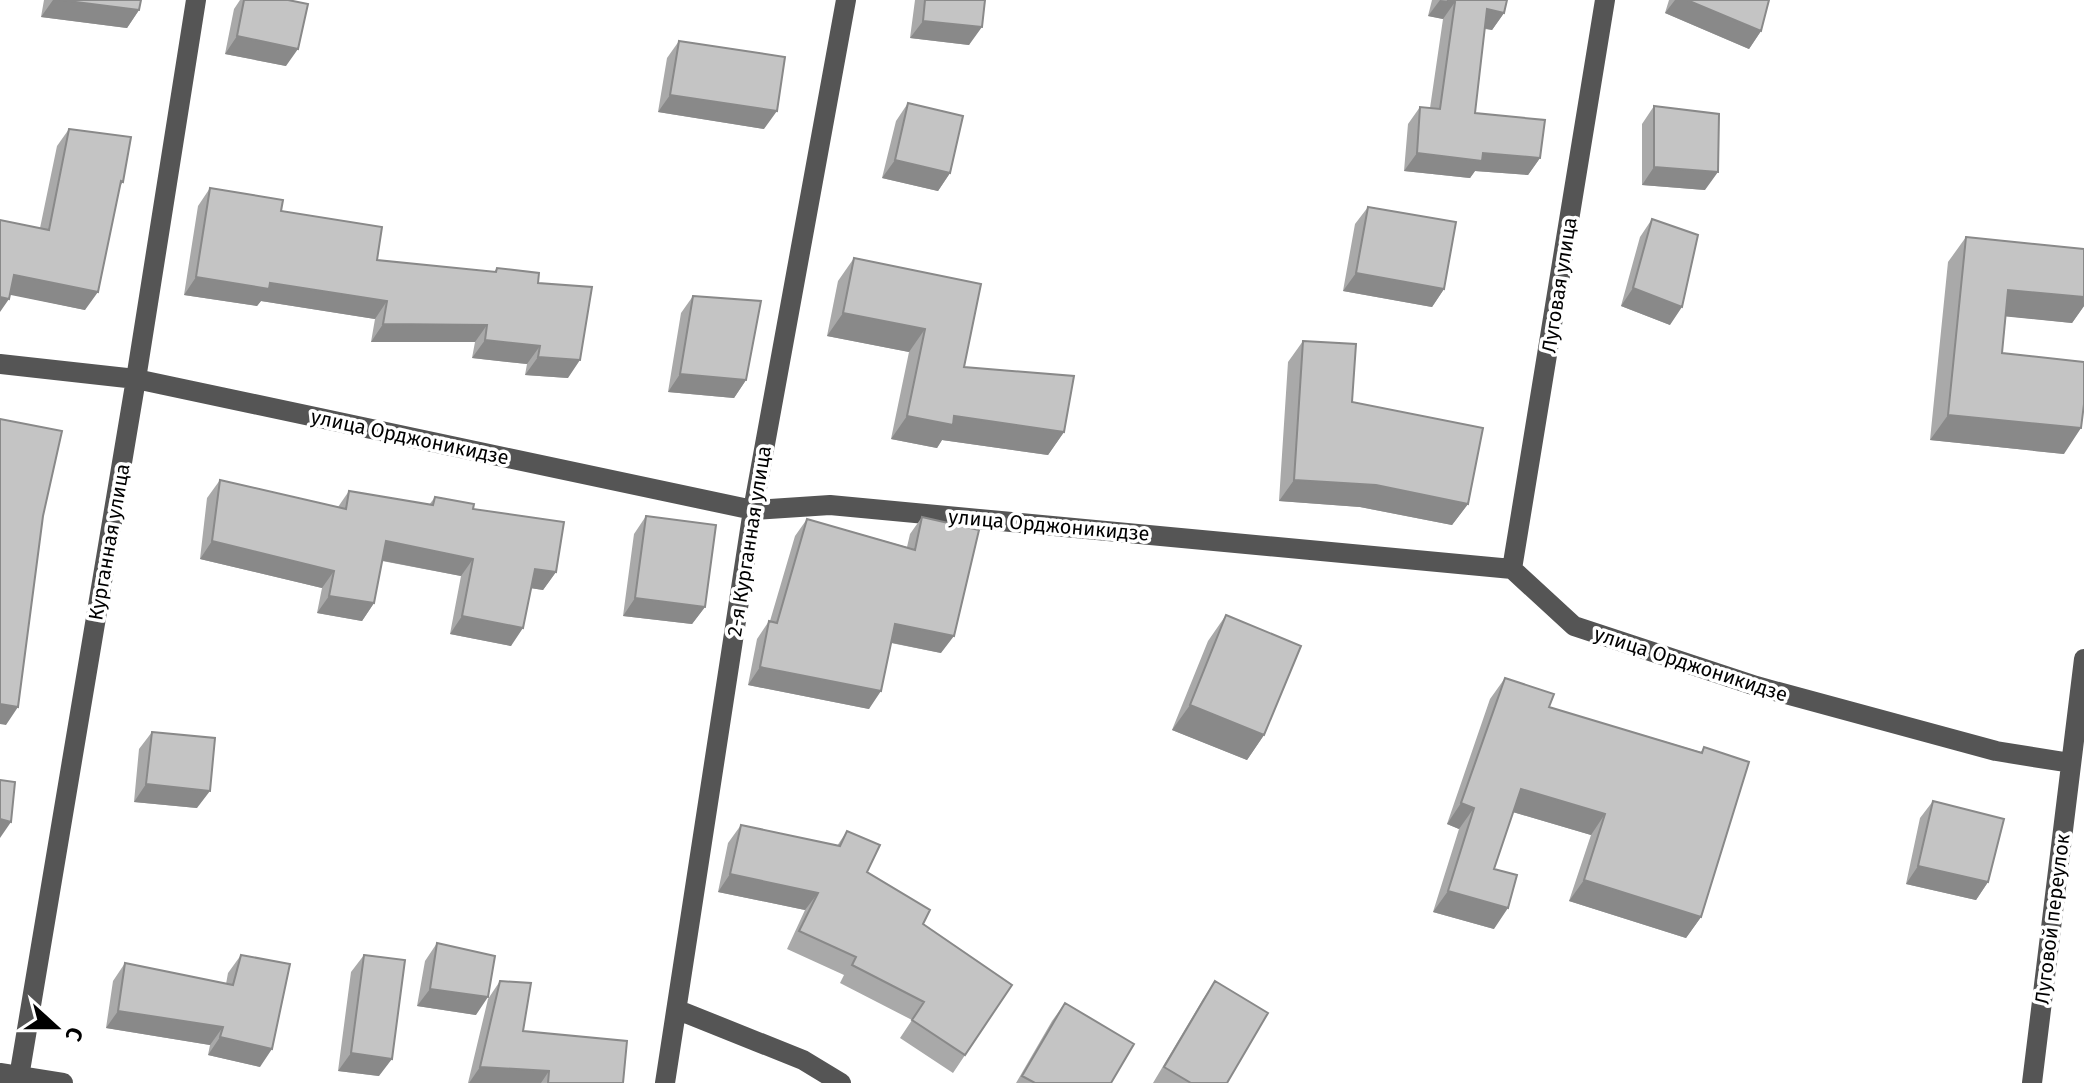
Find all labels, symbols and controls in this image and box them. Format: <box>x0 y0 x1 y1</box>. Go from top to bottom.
street label: Луговая улица <box>1536 216 1582 354</box>
street label: улица Орджоникидзе <box>309 404 511 470</box>
street label: 2-я Курганная улица <box>722 444 776 638</box>
street label: Курганная улица <box>83 462 135 622</box>
street label: улица Орджоникидзе <box>947 504 1151 546</box>
street label: улица Орджоникидзе <box>1591 621 1791 707</box>
street label: Луговой переулок <box>2030 832 2074 1006</box>
north arrow <box>16 987 96 1067</box>
text: С <box>59 1023 89 1045</box>

